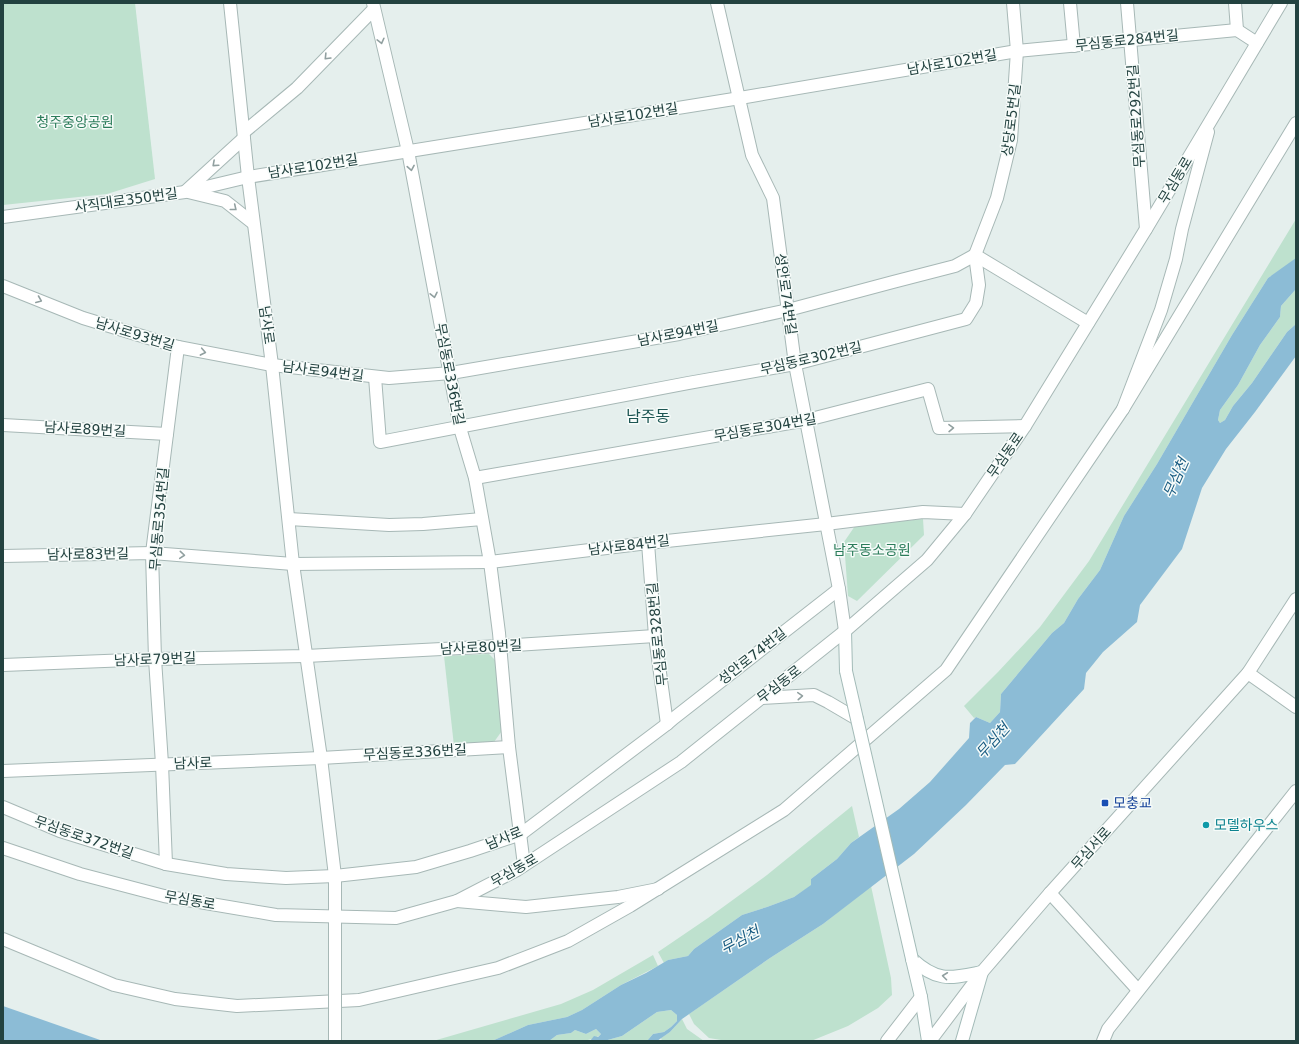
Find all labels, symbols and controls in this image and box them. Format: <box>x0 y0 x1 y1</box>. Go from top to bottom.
street label: 무심동로284번길 <box>1074 27 1180 53</box>
one-way arrow <box>377 38 385 44</box>
street label: 남사로102번길 <box>906 46 998 78</box>
one-way arrow <box>324 52 332 60</box>
street label: 무심동로292번길 <box>1124 64 1148 168</box>
street label: 상당로5번길 <box>999 83 1023 157</box>
street label: 남사로102번길 <box>587 100 679 130</box>
park label: 청주중앙공원 <box>36 114 114 130</box>
street label: 남사로102번길 <box>267 151 359 181</box>
street label: 무심동로 <box>1155 154 1195 206</box>
one-way arrow <box>213 160 220 167</box>
one-way arrow <box>406 164 415 171</box>
street label: 사직대로350번길 <box>73 185 179 215</box>
one-way arrow <box>230 203 237 210</box>
street label: 성안로74번길 <box>772 252 800 336</box>
one-way arrow <box>430 292 438 299</box>
one-way arrow <box>36 296 43 304</box>
street label: 남사로 <box>256 305 278 345</box>
street label: 남사로93번길 <box>93 314 177 354</box>
street label: 남사로94번길 <box>636 317 720 349</box>
street label: 무심동로336번길 <box>432 321 468 427</box>
street label: 무심동로302번길 <box>759 339 863 377</box>
one-way arrow <box>200 347 206 355</box>
street label: 남사로94번길 <box>281 358 365 384</box>
district label: 남주동 <box>626 407 670 426</box>
street label: 무심동로304번길 <box>712 410 818 444</box>
street label: 남사로89번길 <box>44 419 126 439</box>
one-way arrow <box>948 424 954 432</box>
street label: 무심동로 <box>984 429 1026 481</box>
water label: 무심천 <box>1159 453 1194 501</box>
street label: 무심동로354번길 <box>146 466 172 572</box>
street label: 남사로84번길 <box>587 532 671 558</box>
park label: 남주동소공원 <box>833 542 911 558</box>
street label: 남사로83번길 <box>47 545 129 563</box>
one-way arrow <box>179 551 185 560</box>
street label: 무심동로328번길 <box>644 581 670 687</box>
street label: 성안로74번길 <box>715 624 789 688</box>
street label: 남사로80번길 <box>440 637 522 657</box>
street label: 남사로79번길 <box>114 650 196 668</box>
street label: 무심동로 <box>754 662 804 706</box>
one-way arrow <box>797 691 803 700</box>
water label: 무심천 <box>972 718 1015 762</box>
street label: 무심동로336번길 <box>363 741 467 763</box>
street label: 남사로 <box>173 754 213 772</box>
place label: 모충교 <box>1113 795 1152 811</box>
marker: 모충교 <box>1100 798 1110 808</box>
street label: 무심동로372번길 <box>32 813 136 861</box>
place label: 모델하우스 <box>1214 817 1279 833</box>
marker: 모델하우스 <box>1201 820 1211 830</box>
street label: 남사로 <box>483 823 525 853</box>
street label: 무심서로 <box>1068 823 1114 873</box>
street label: 무심동로 <box>488 850 540 890</box>
street label: 무심동로 <box>163 888 217 912</box>
water label: 무심천 <box>717 921 764 958</box>
one-way arrow <box>942 972 948 981</box>

